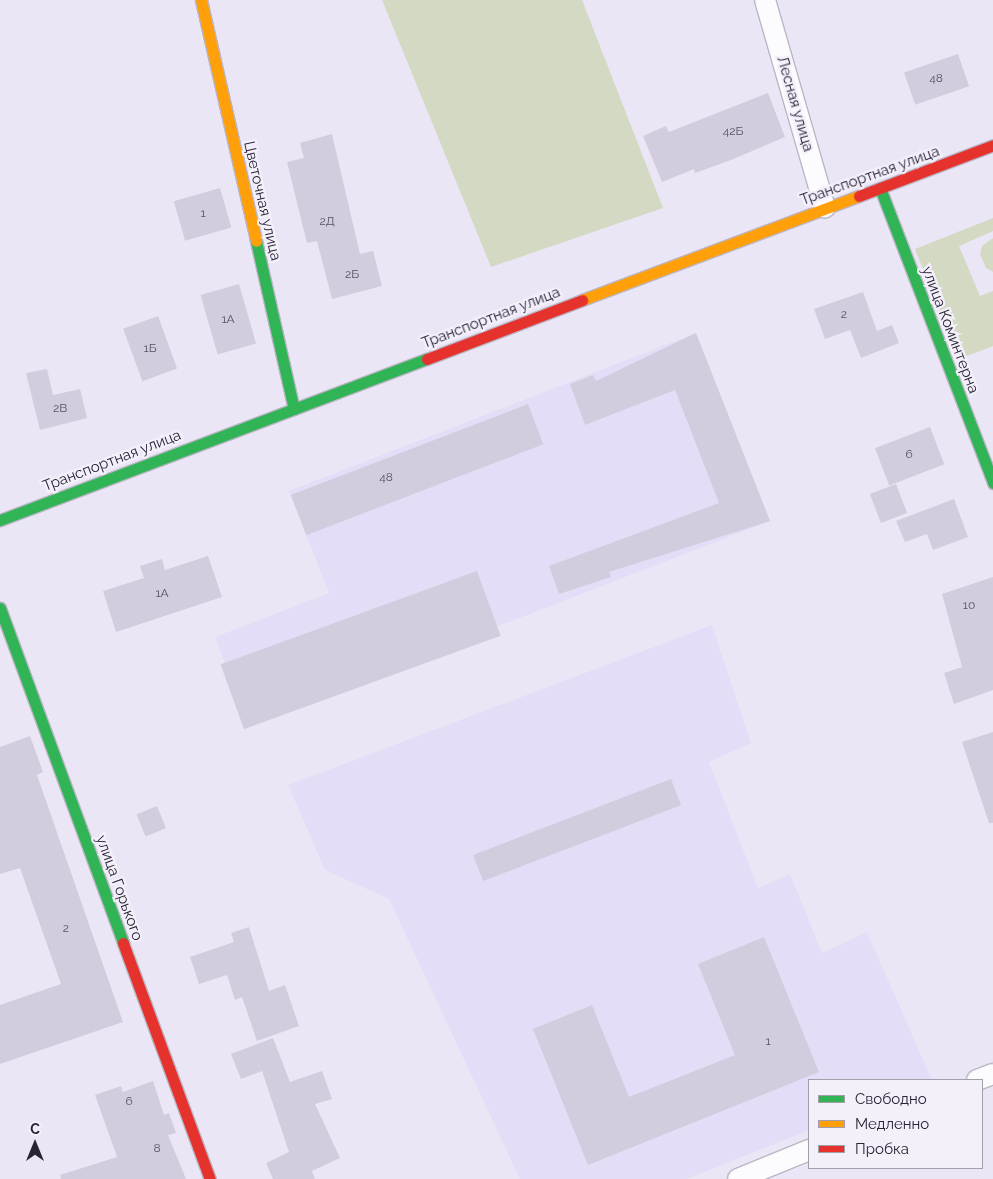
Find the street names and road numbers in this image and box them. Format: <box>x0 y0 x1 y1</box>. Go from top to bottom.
street label: Лесная улица <box>773 54 817 154</box>
street label: Цветочная улица <box>239 139 285 263</box>
street label: Транспортная улица <box>798 142 942 210</box>
street label: улица Коминтерна <box>917 264 983 396</box>
street label: Транспортная улица <box>419 283 563 353</box>
street label: Транспортная улица <box>40 426 184 496</box>
street label: улица Горького <box>92 833 146 943</box>

